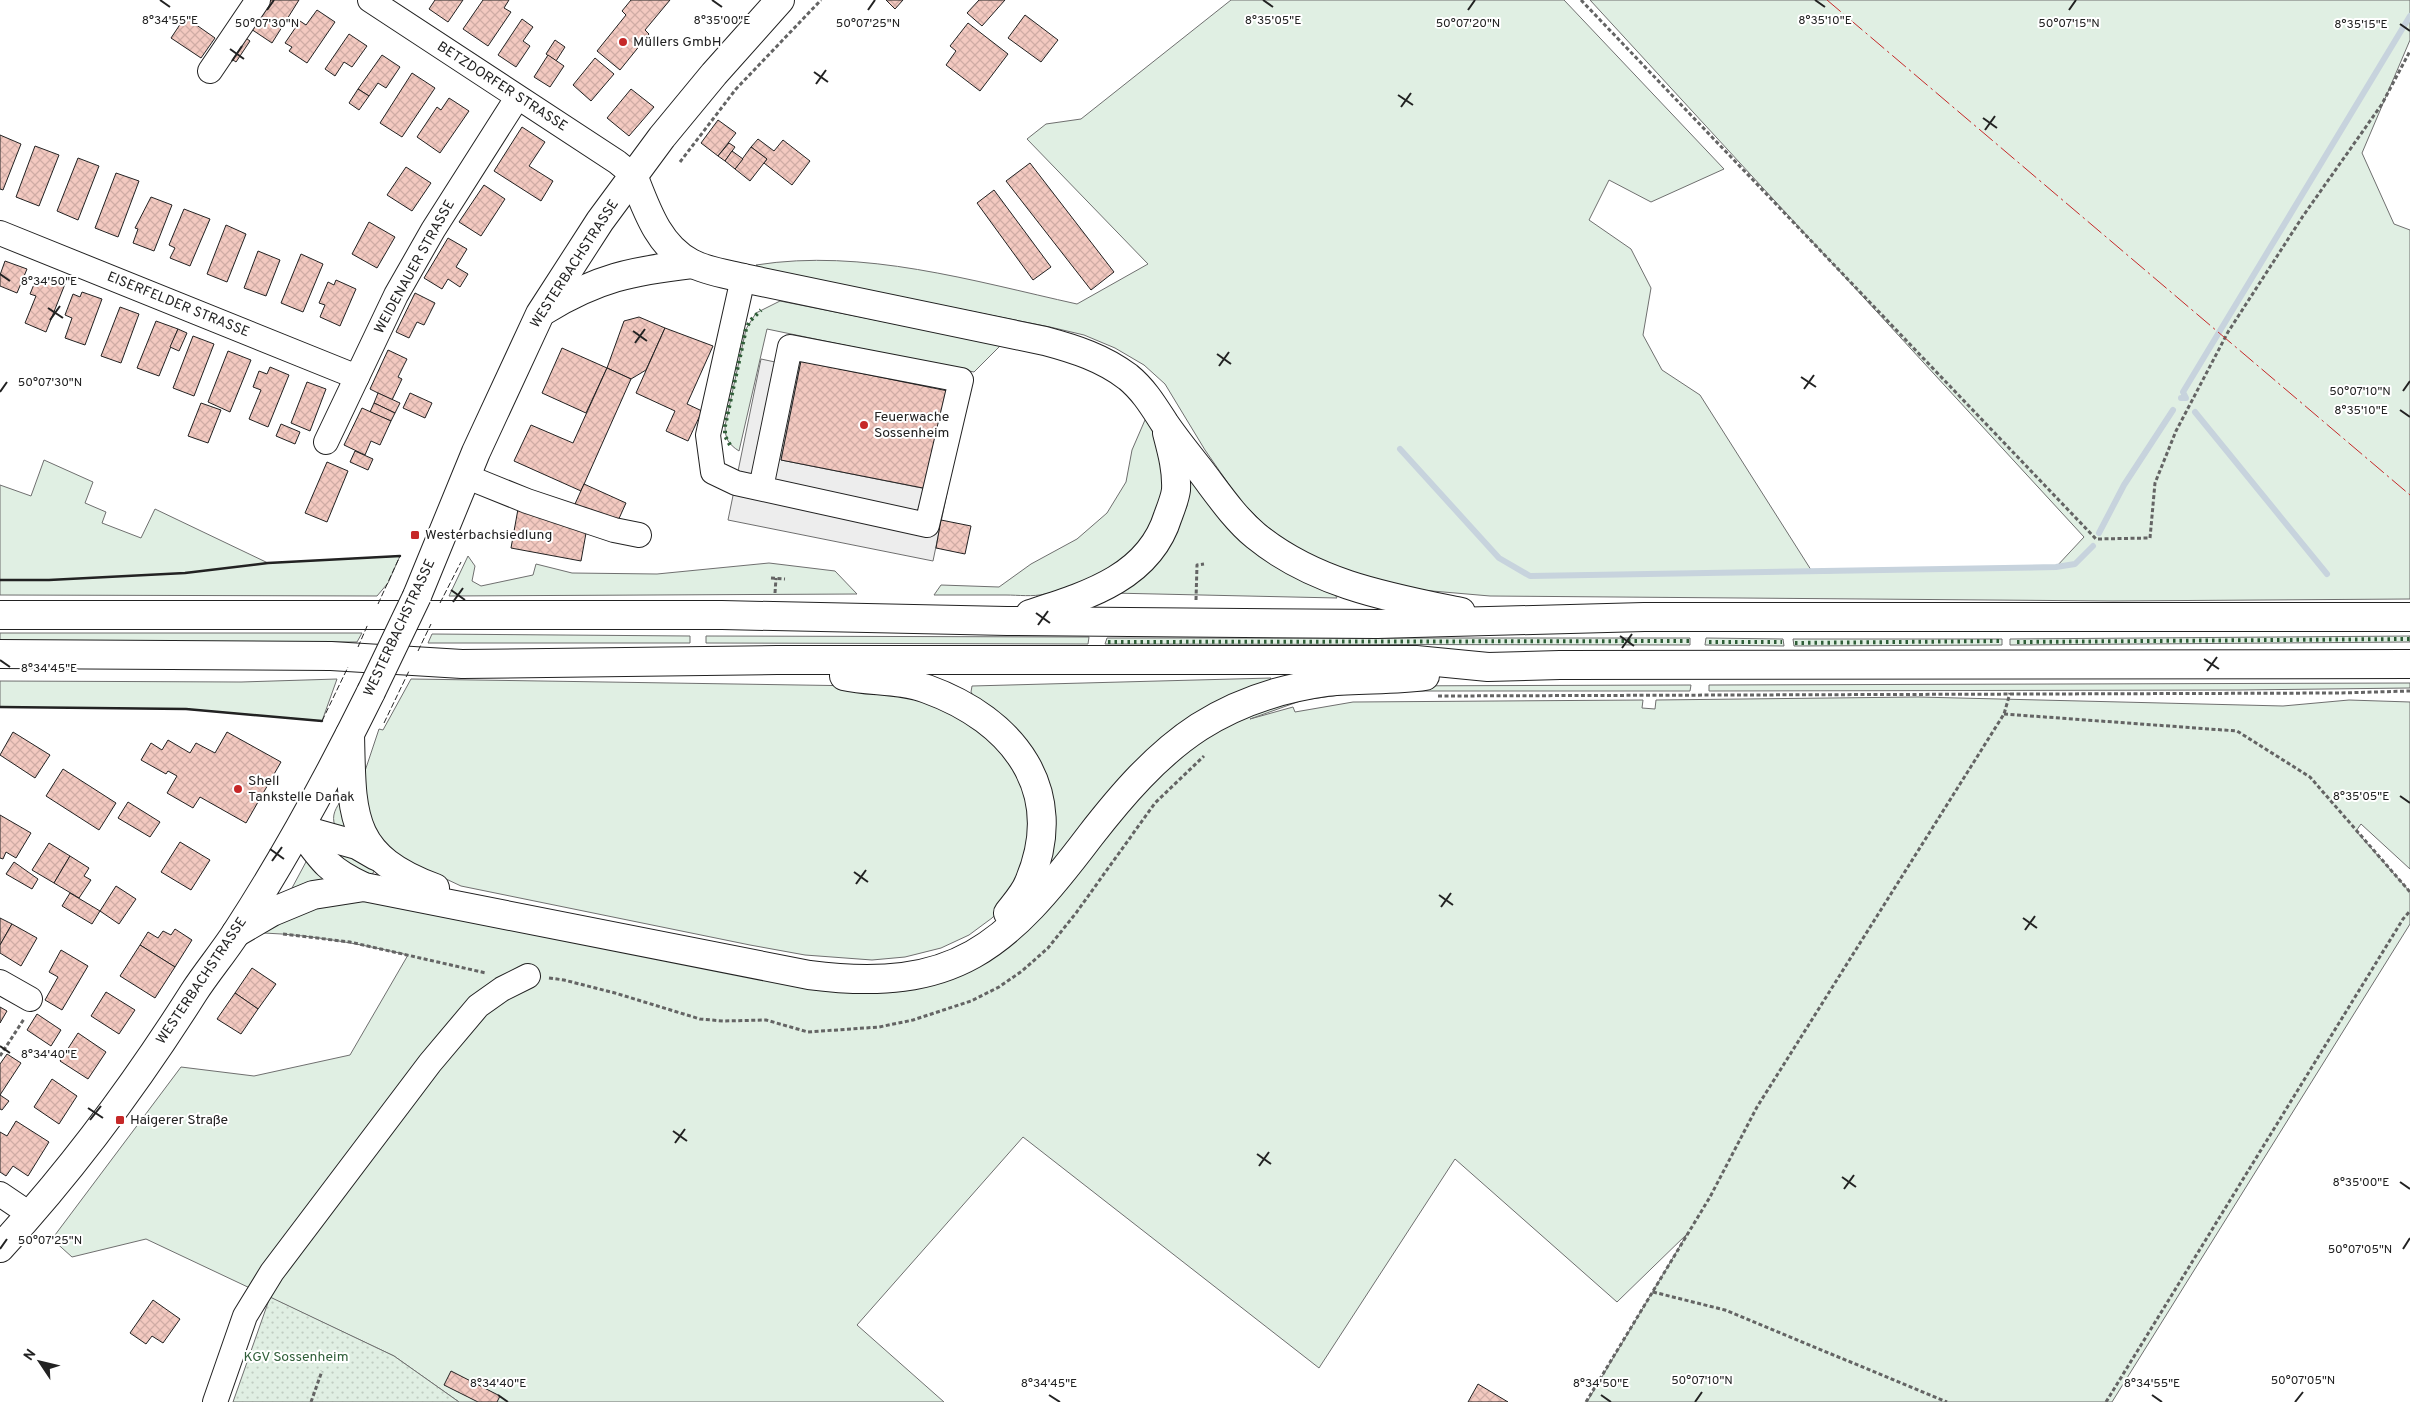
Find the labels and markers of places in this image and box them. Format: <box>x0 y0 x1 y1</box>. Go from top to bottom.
place label: Müllers GmbH <box>633 34 721 51</box>
marker: Müllers GmbH <box>617 36 629 48</box>
place label: Feuerwache Sossenheim <box>874 409 949 442</box>
marker: Feuerwache Sossenheim <box>858 419 870 431</box>
place label: Westerbachsiedlung <box>425 527 552 544</box>
marker: Westerbachsiedlung <box>409 529 421 541</box>
place label: Shell Tankstelle Danak <box>248 773 355 806</box>
marker: Shell Tankstelle Danak <box>232 783 244 795</box>
place label: Haigerer Straße <box>130 1112 228 1129</box>
marker: Haigerer Straße <box>114 1114 126 1126</box>

